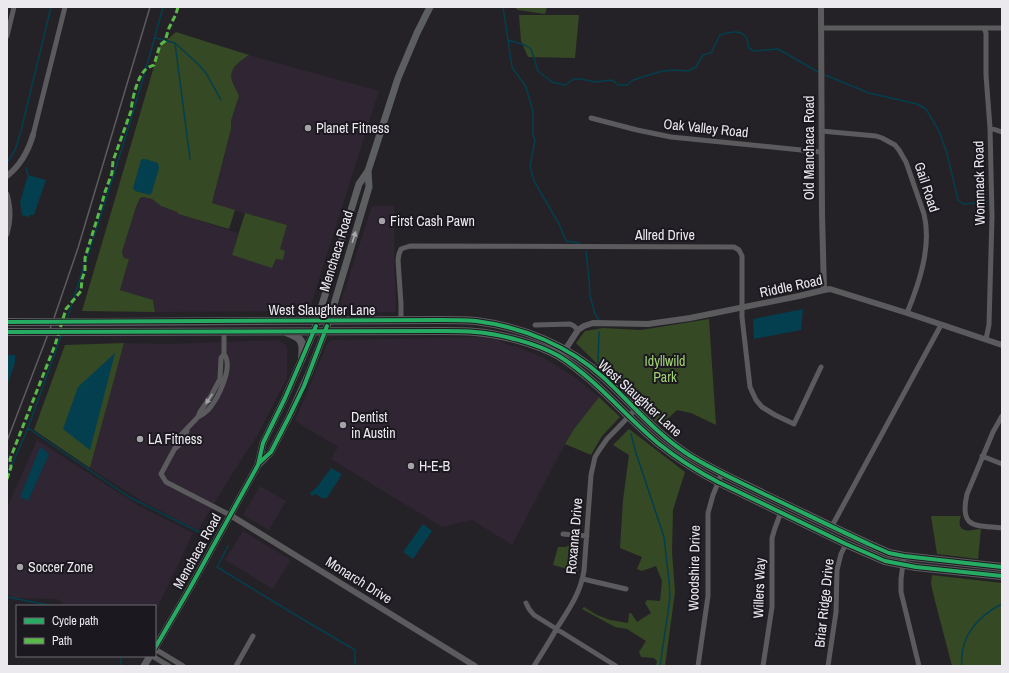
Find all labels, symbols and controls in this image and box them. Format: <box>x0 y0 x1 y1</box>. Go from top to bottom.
street label: Old Manchaca Road <box>800 96 818 200</box>
street label: Oak Valley Road <box>663 115 749 141</box>
place label: Planet Fitness <box>316 119 390 137</box>
marker: Planet Fitness <box>303 123 313 133</box>
street label: Wommack Road <box>969 141 989 225</box>
street label: Gail Road <box>910 160 944 214</box>
street label: Menchaca Road <box>315 208 357 294</box>
place label: First Cash Pawn <box>390 212 475 230</box>
marker: First Cash Pawn <box>377 216 387 226</box>
street label: Allred Drive <box>634 226 695 244</box>
one-way arrow <box>351 230 357 242</box>
street label: Riddle Road <box>758 271 824 301</box>
street label: West Slaughter Lane <box>268 301 376 319</box>
park label: Idyllwild Park <box>645 352 685 386</box>
street label: West Slaughter Lane <box>594 356 686 440</box>
one-way arrow <box>205 393 212 405</box>
place label: Dentist in Austin <box>351 408 396 442</box>
marker: Dentist in Austin <box>338 420 348 430</box>
place label: LA Fitness <box>148 430 203 448</box>
marker: LA Fitness <box>135 434 145 444</box>
place label: H-E-B <box>419 457 451 475</box>
marker: H-E-B <box>406 461 416 471</box>
street label: Roxanna Drive <box>562 497 586 575</box>
street label: Menchaca Road <box>169 510 225 592</box>
street label: Woodshire Drive <box>684 525 704 611</box>
street label: Monarch Drive <box>322 552 396 608</box>
street label: Willers Way <box>749 557 769 619</box>
place label: Soccer Zone <box>28 558 93 576</box>
street label: Briar Ridge Drive <box>810 558 838 648</box>
marker: Soccer Zone <box>15 562 25 572</box>
legend <box>16 605 156 657</box>
text: Cycle path <box>52 613 99 629</box>
text: Path <box>52 633 72 649</box>

